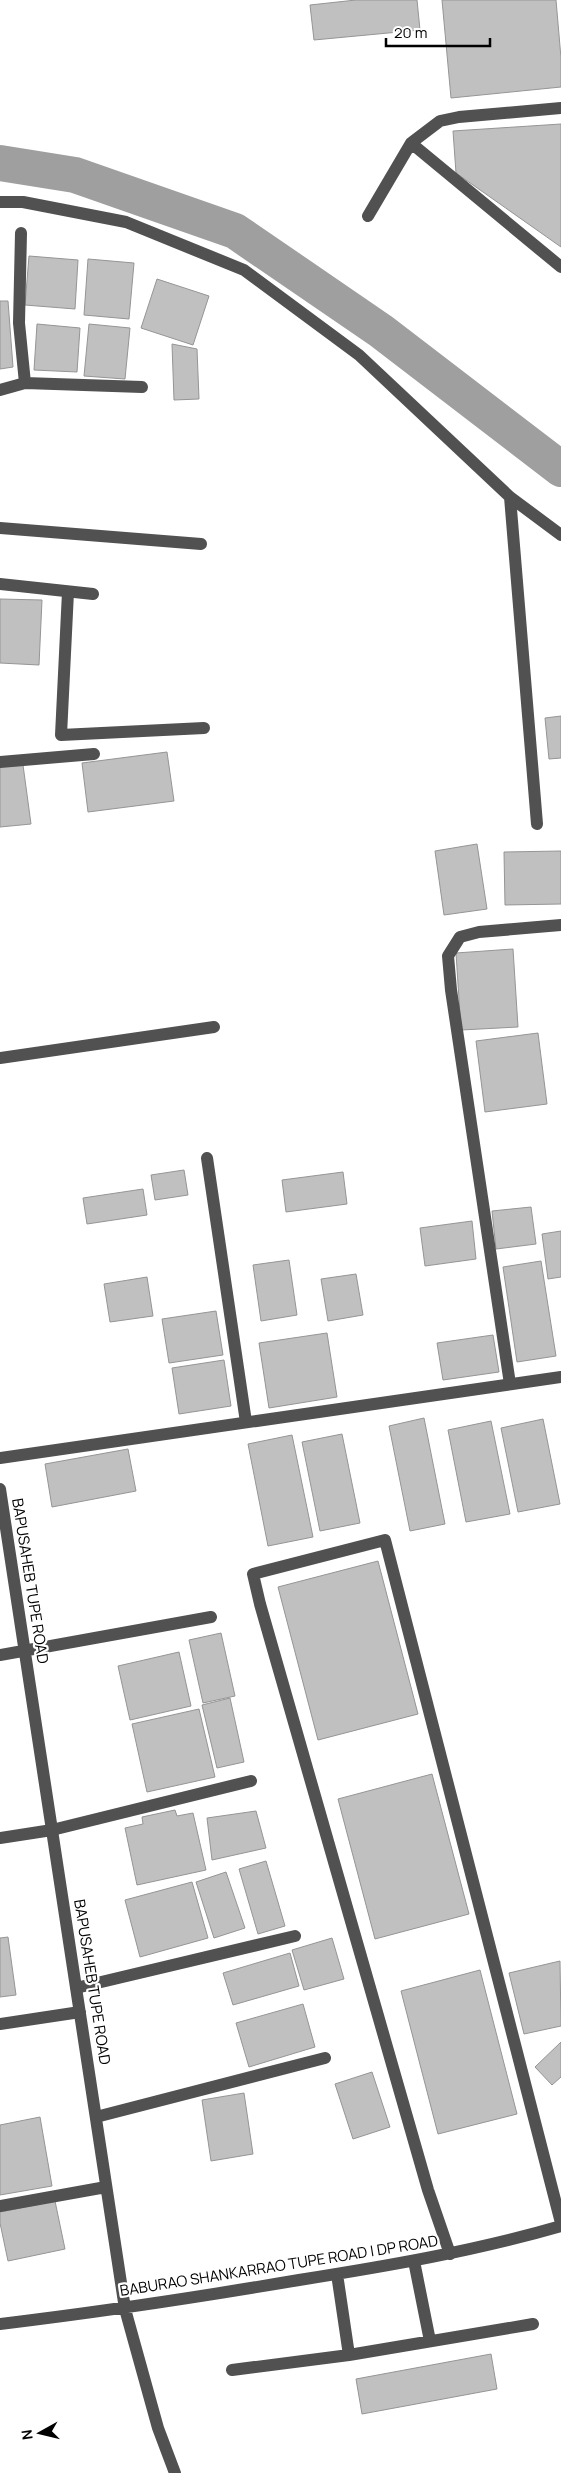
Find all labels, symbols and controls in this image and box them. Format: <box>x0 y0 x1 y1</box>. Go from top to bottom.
scale bar <box>386 15 490 47</box>
text: 20 m <box>394 22 427 43</box>
street label: BAPUSAHEB TUPE ROAD <box>7 1497 54 1665</box>
street label: BAPUSAHEB TUPE ROAD <box>69 1898 116 2066</box>
street label: BABURAO SHANKARRAO TUPE ROAD | DP ROAD <box>118 2230 439 2301</box>
north arrow <box>15 2408 65 2458</box>
text: N <box>17 2429 37 2441</box>

